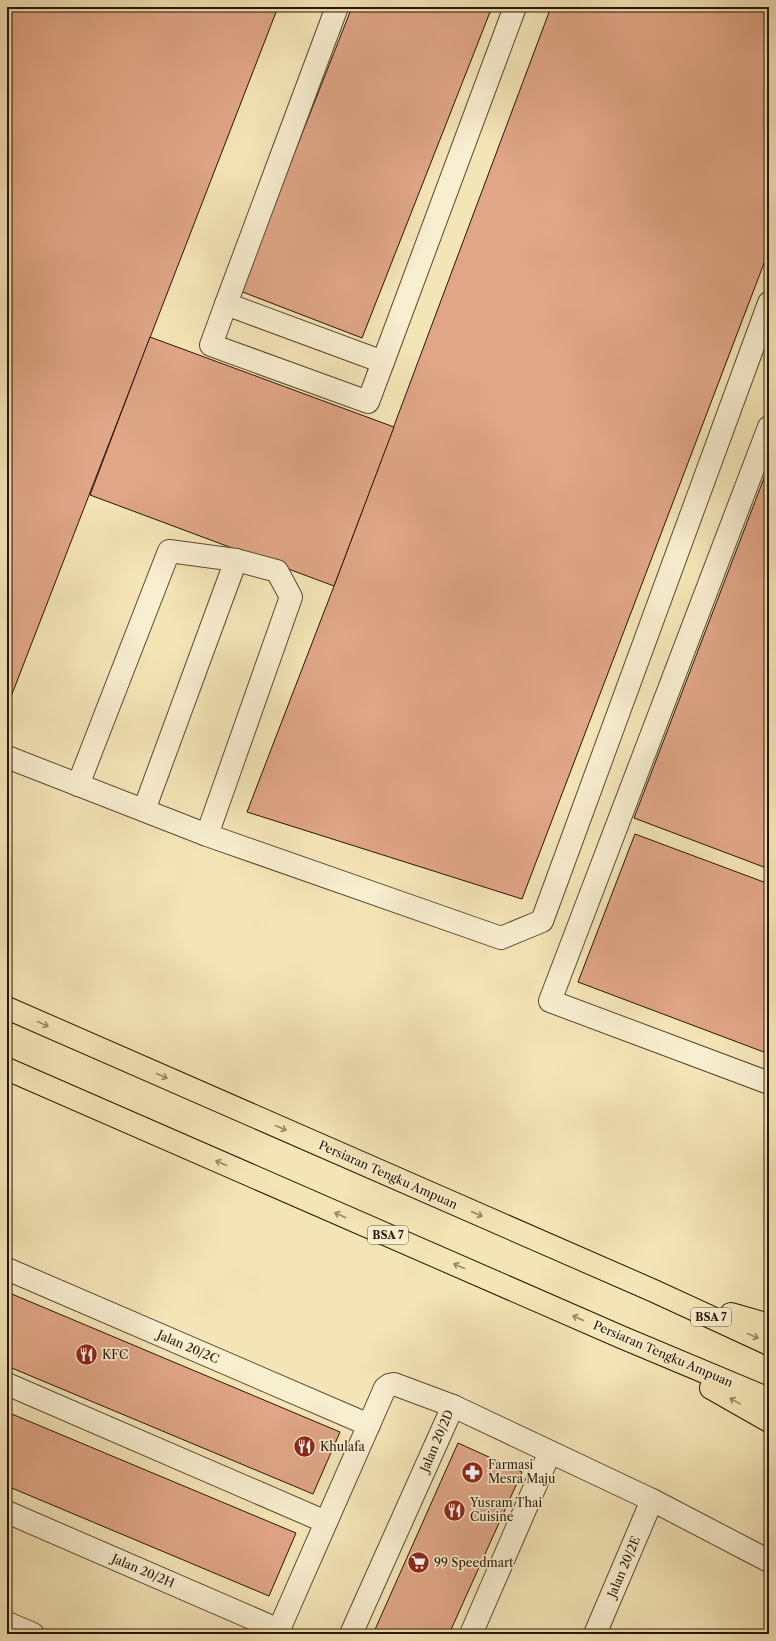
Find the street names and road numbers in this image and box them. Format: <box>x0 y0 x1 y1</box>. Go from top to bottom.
street label: Persiaran Tengku Ampuan <box>316 1137 460 1212</box>
road number: BSA 7 <box>368 1226 408 1244</box>
road number: BSA 7 <box>691 1308 731 1326</box>
street label: Persiaran Tengku Ampuan <box>591 1317 736 1390</box>
street label: Jalan 20/2C <box>153 1326 221 1366</box>
street label: Jalan 20/2D <box>416 1407 456 1476</box>
street label: Jalan 20/2E <box>603 1534 643 1601</box>
street label: Jalan 20/2H <box>108 1550 177 1590</box>

